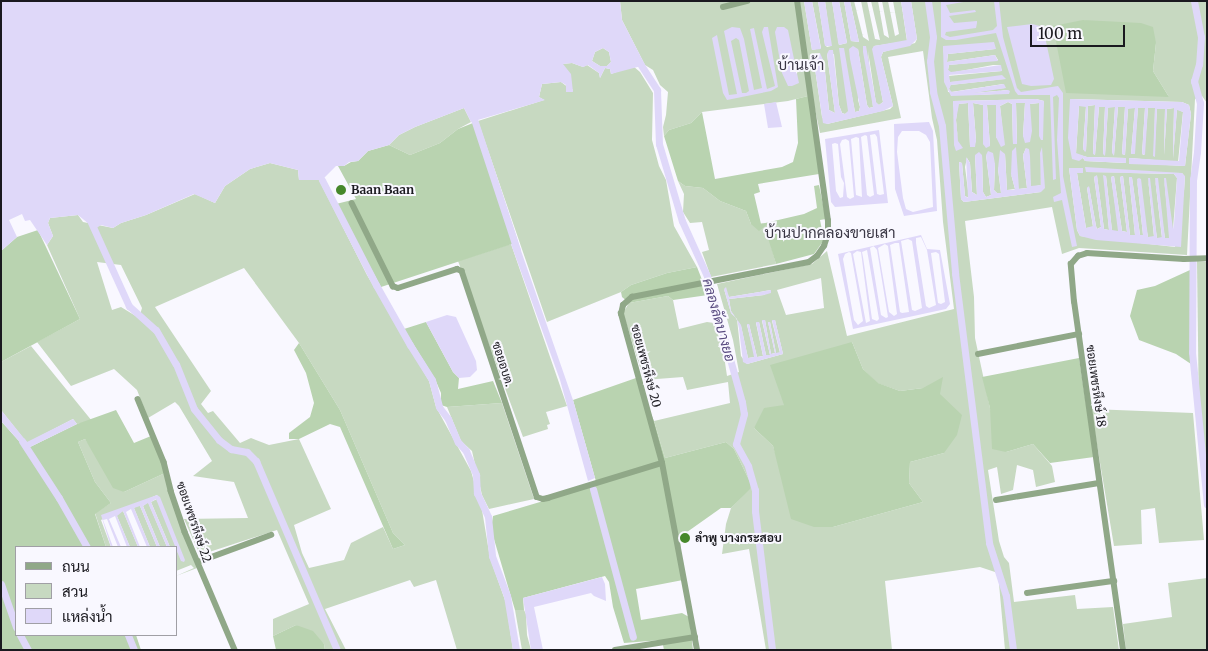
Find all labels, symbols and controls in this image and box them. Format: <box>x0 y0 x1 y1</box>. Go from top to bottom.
scale bar <box>1033 15 1128 47</box>
text: 100 m <box>1038 24 1082 43</box>
district label: บ้านเจ้า <box>778 56 824 74</box>
place label: Baan Baan <box>351 183 414 197</box>
marker: Baan Baan <box>335 184 347 196</box>
district label: บ้านปากคลองขายเสา <box>765 224 895 242</box>
water label: คลองลัดบางยอ <box>699 276 739 364</box>
street label: ซอยเพชรหึงษ์ 20 <box>628 323 664 409</box>
street label: ซอยอบต. <box>489 340 517 388</box>
street label: ซอยเพชรหึงษ์ 18 <box>1083 344 1109 428</box>
street label: ซอยเพชรหึงษ์ 22 <box>173 480 215 564</box>
place label: ลำพู บางกระสอบ <box>695 531 782 545</box>
marker: ลำพู บางกระสอบ <box>679 532 691 544</box>
legend <box>15 546 178 636</box>
text: ถนน <box>62 557 90 576</box>
text: สวน <box>62 582 88 601</box>
text: แหล่งน้ำ <box>62 607 113 626</box>

